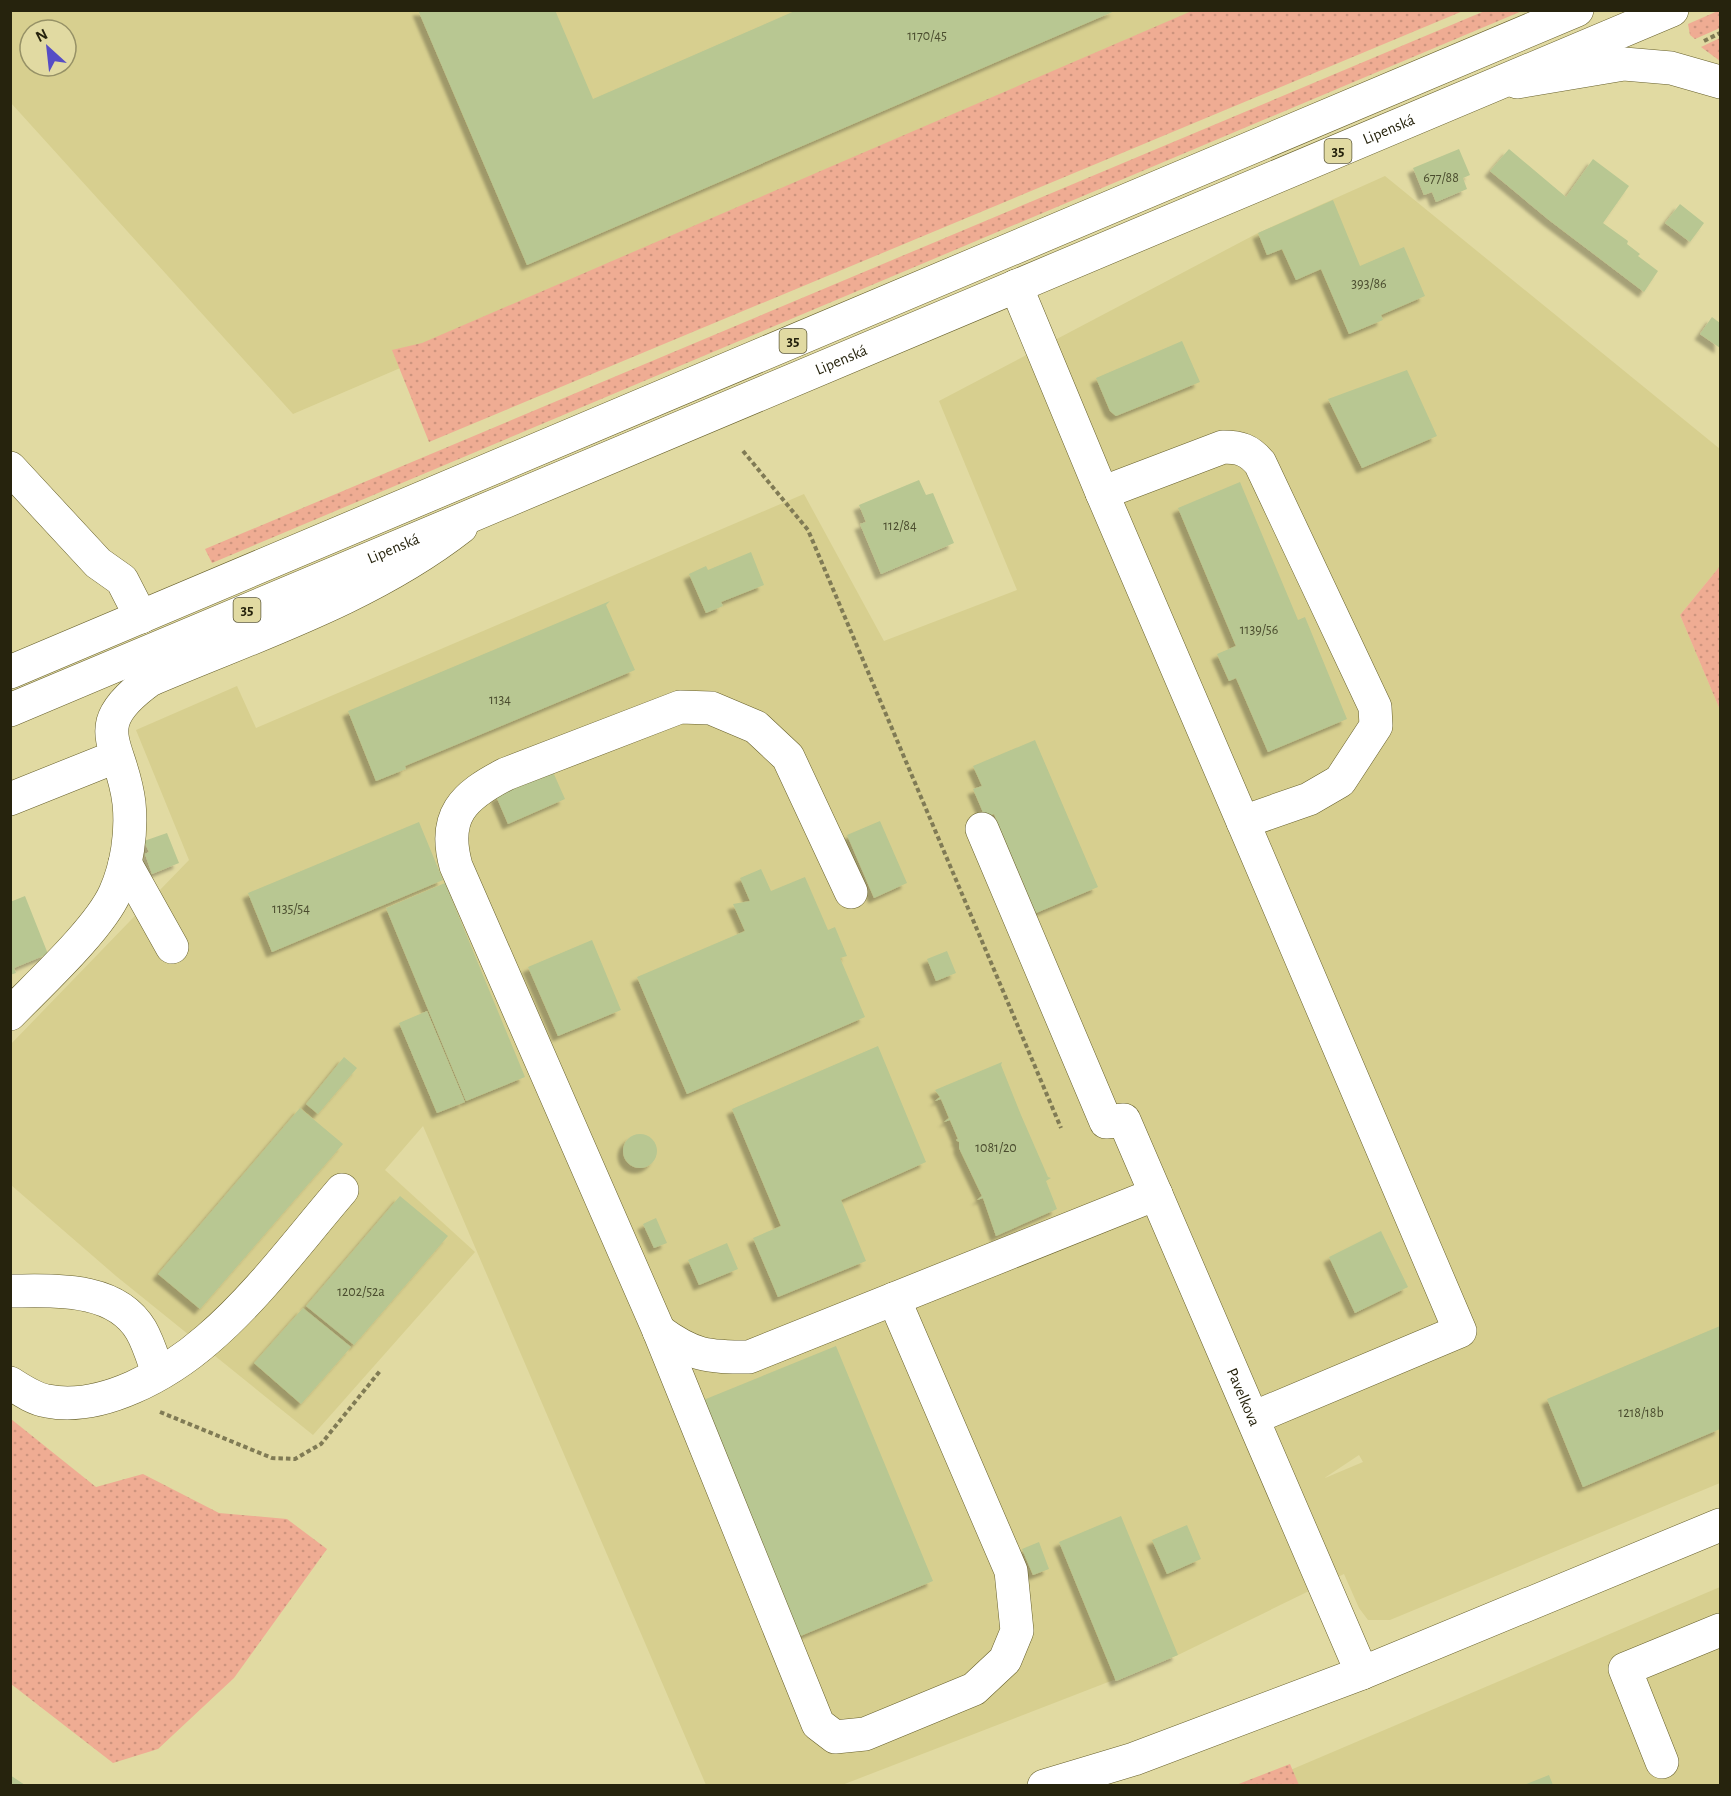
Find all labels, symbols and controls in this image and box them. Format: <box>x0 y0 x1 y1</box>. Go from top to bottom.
north arrow <box>18 18 78 78</box>
text: N <box>33 26 50 45</box>
house number: 1170/45 <box>907 29 947 43</box>
street label: Lipenská <box>1360 111 1417 147</box>
road number: 35 <box>1324 139 1352 163</box>
house number: 677/88 <box>1423 171 1459 185</box>
house number: 393/86 <box>1351 277 1387 291</box>
road number: 35 <box>780 329 806 353</box>
street label: Lipenská <box>813 342 870 378</box>
house number: 112/84 <box>883 519 917 533</box>
street label: Lipenská <box>365 531 422 567</box>
road number: 35 <box>234 598 260 622</box>
house number: 1139/56 <box>1240 623 1278 637</box>
house number: 1134 <box>489 693 511 707</box>
house number: 1135/54 <box>272 902 310 916</box>
house number: 1081/20 <box>975 1141 1017 1155</box>
house number: 1202/52a <box>337 1285 385 1299</box>
street label: Pavelkova <box>1224 1366 1263 1429</box>
house number: 1218/18b <box>1618 1406 1664 1420</box>

